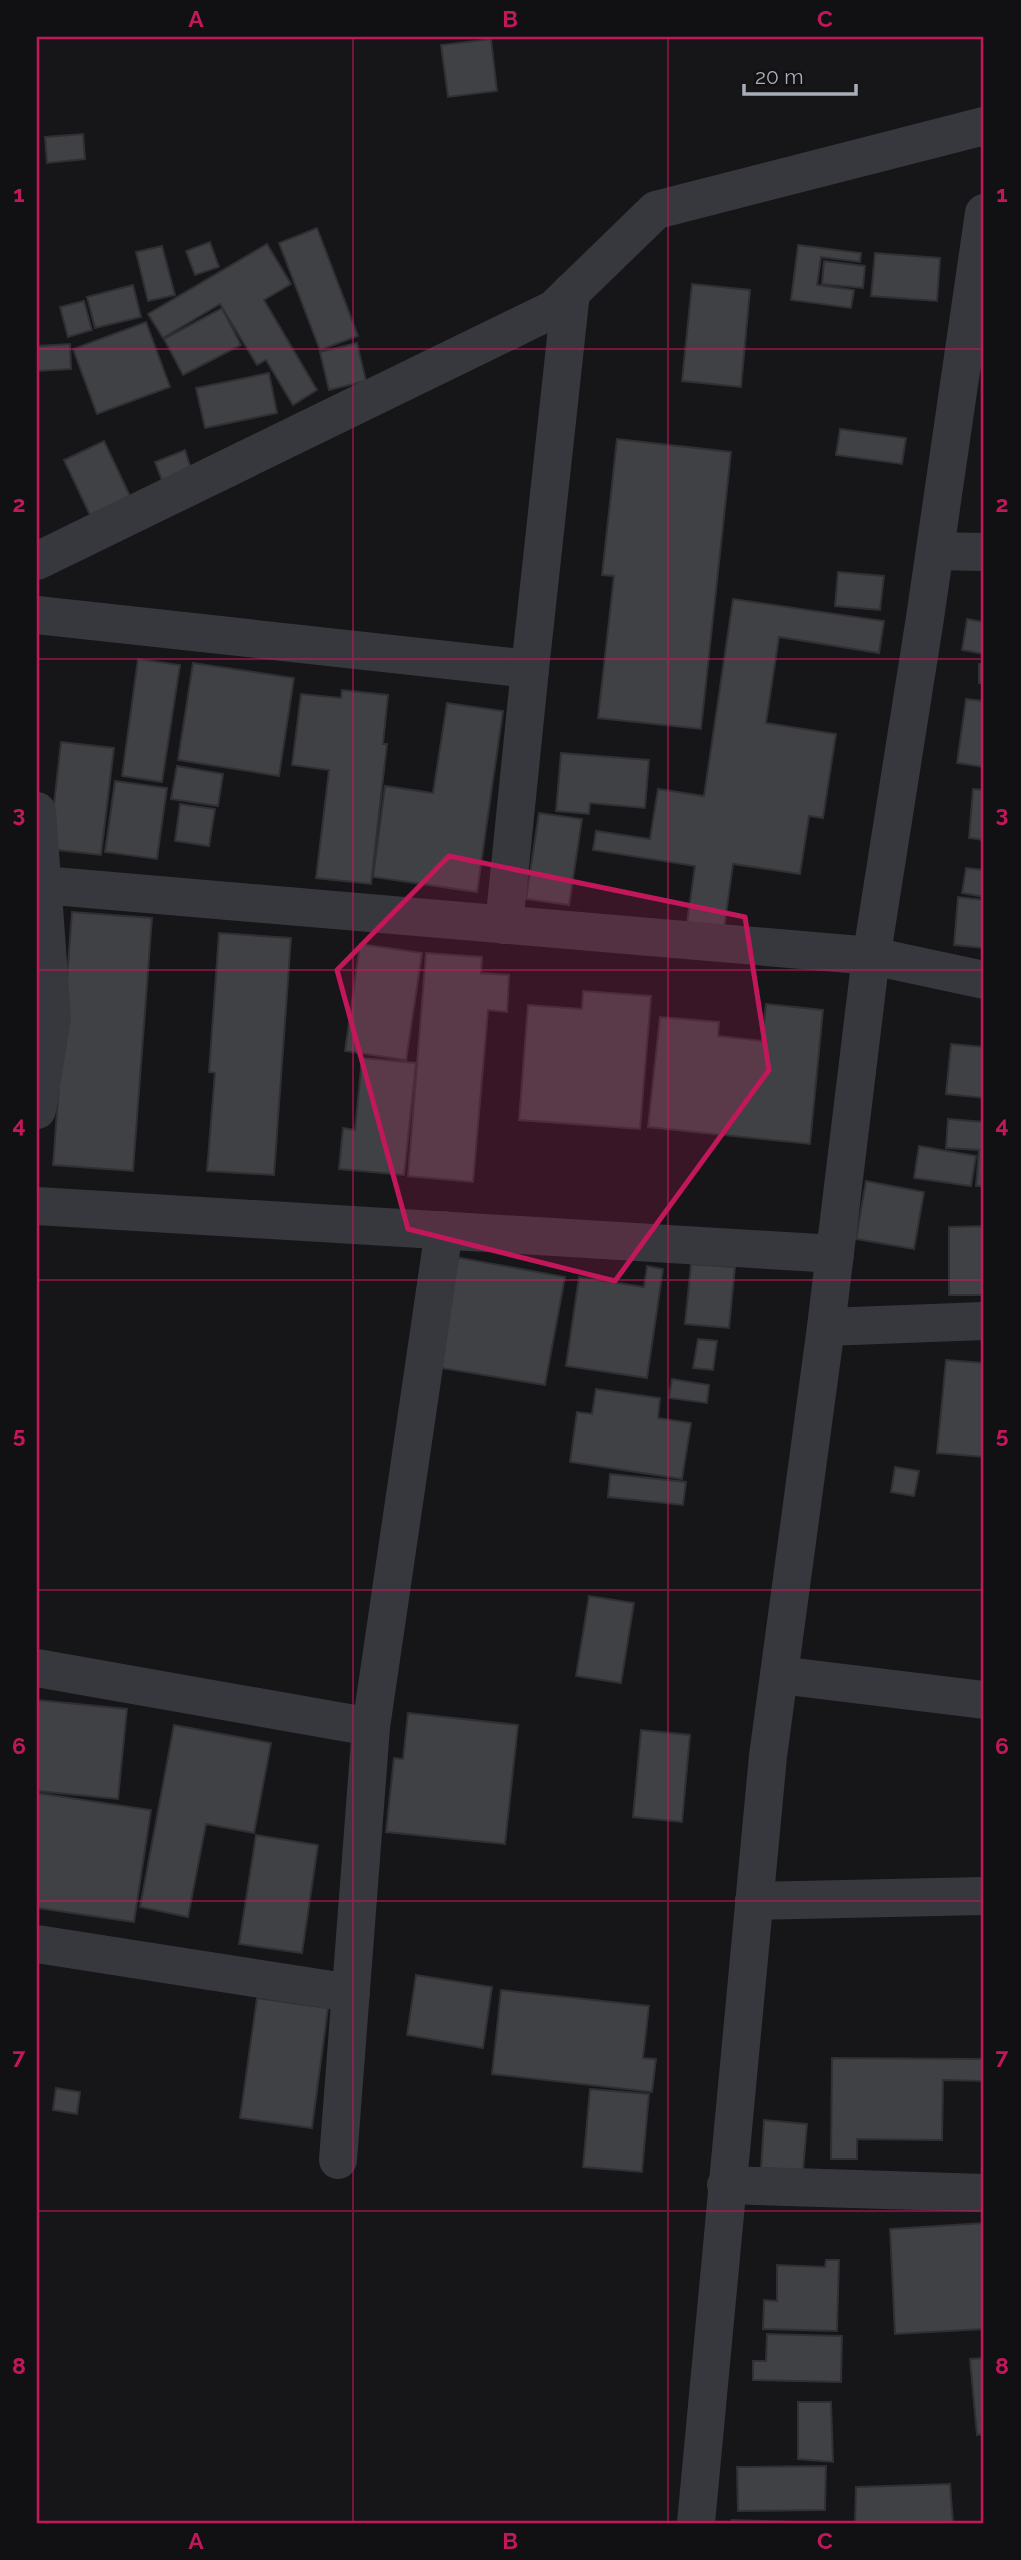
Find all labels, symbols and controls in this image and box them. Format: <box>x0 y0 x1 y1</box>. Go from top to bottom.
text: A <box>188 5 204 32</box>
text: B <box>502 5 518 32</box>
text: C <box>817 5 833 32</box>
scale bar <box>744 52 856 96</box>
text: 20 m <box>755 64 803 89</box>
text: 1 <box>13 180 25 207</box>
text: 1 <box>996 180 1008 207</box>
text: 2 <box>13 490 25 517</box>
text: 2 <box>996 490 1008 517</box>
text: 3 <box>13 800 25 827</box>
text: 3 <box>996 800 1008 827</box>
text: 4 <box>12 1111 26 1138</box>
text: 4 <box>995 1111 1009 1138</box>
text: 5 <box>13 1421 26 1448</box>
text: 5 <box>996 1421 1009 1448</box>
text: 6 <box>12 1732 26 1759</box>
text: 6 <box>995 1732 1009 1759</box>
text: 7 <box>13 2042 26 2069</box>
text: 7 <box>996 2042 1009 2069</box>
text: 8 <box>12 2352 26 2379</box>
text: 8 <box>995 2352 1009 2379</box>
text: A <box>188 2527 204 2554</box>
text: B <box>502 2527 518 2554</box>
text: C <box>817 2527 833 2554</box>

